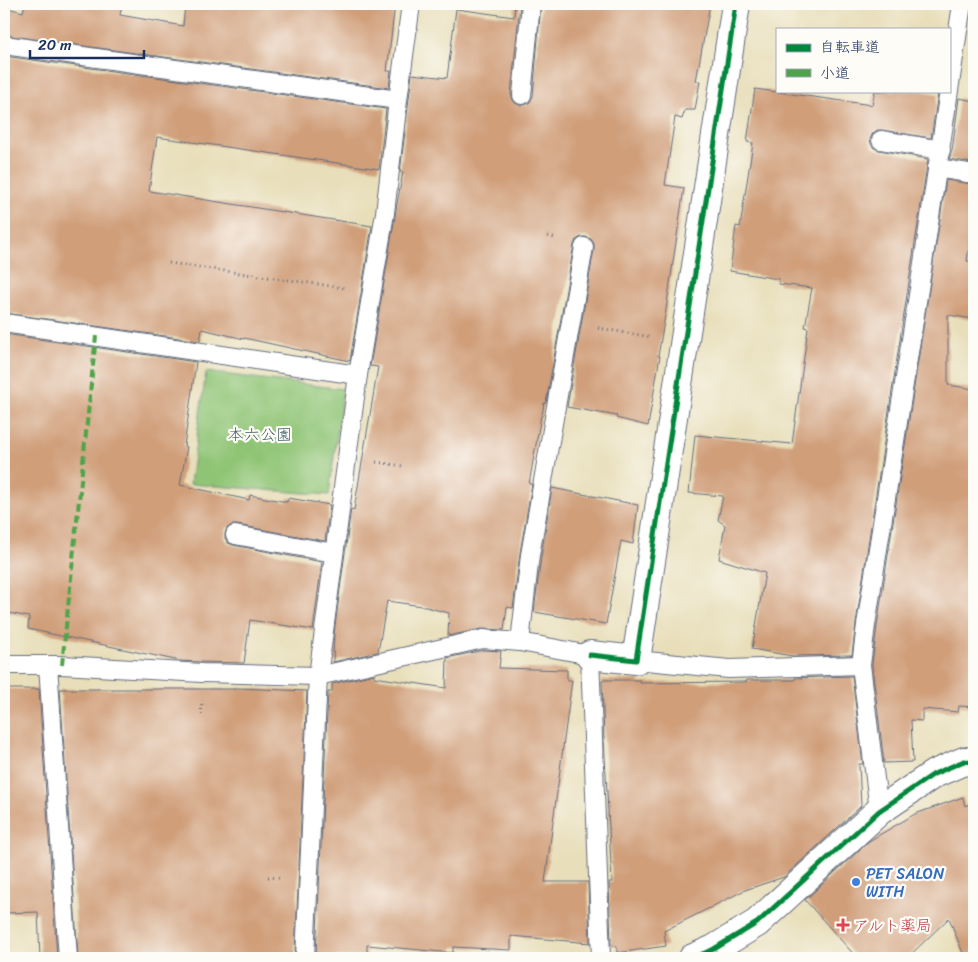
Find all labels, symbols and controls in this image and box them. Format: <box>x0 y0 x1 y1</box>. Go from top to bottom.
scale bar <box>30 28 144 60</box>
legend <box>776 28 950 92</box>
text: 20 m <box>38 32 72 58</box>
text: 自転車道 <box>820 34 880 60</box>
text: 小道 <box>820 60 850 86</box>
park label: 本六公園 <box>228 420 292 449</box>
place label: PET SALON WITH <box>866 859 945 906</box>
marker: PET SALON WITH <box>850 876 862 888</box>
place label: アルト薬局 <box>853 911 932 940</box>
marker: アルト薬局 <box>837 919 849 931</box>

